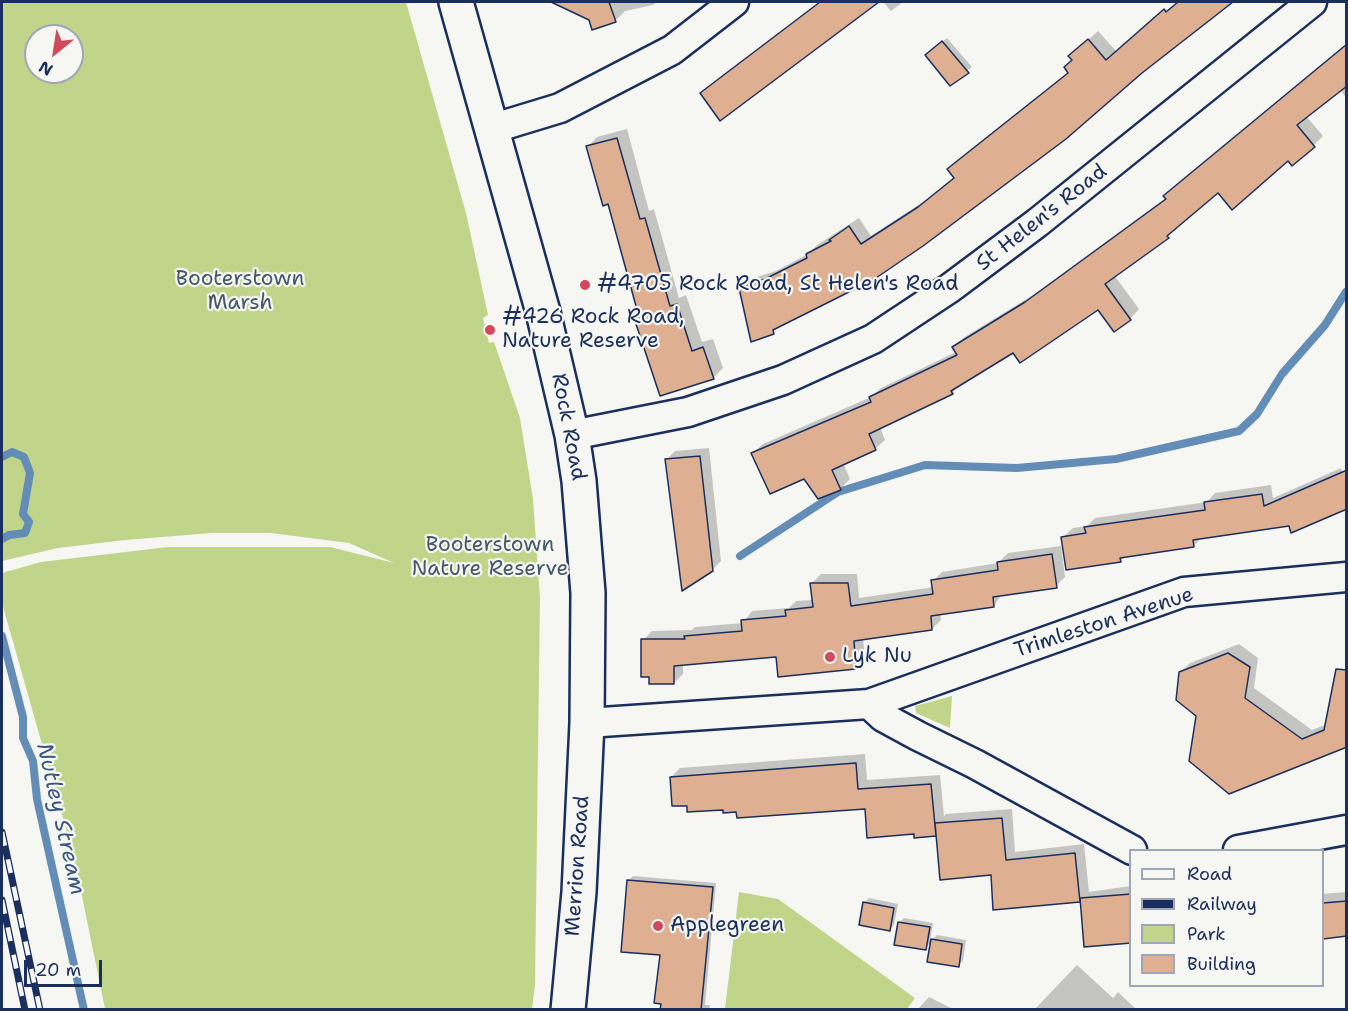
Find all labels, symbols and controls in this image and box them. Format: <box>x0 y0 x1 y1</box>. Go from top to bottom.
north arrow <box>24 24 84 84</box>
text: N <box>35 56 56 81</box>
street label: St Helen's Road <box>972 159 1112 277</box>
park label: Booterstown Marsh <box>176 267 304 317</box>
place label: #4705 Rock Road, St Helen's Road <box>597 272 959 298</box>
marker: #4705 Rock Road, St Helen's Road <box>578 278 592 292</box>
place label: #426 Rock Road, Nature Reserve <box>502 305 685 355</box>
marker: #426 Rock Road, Nature Reserve <box>483 323 497 337</box>
street label: Rock Road <box>545 371 591 483</box>
park label: Booterstown Nature Reserve <box>412 533 568 583</box>
street label: Trimleston Avenue <box>1011 582 1197 664</box>
place label: Lyk Nu <box>842 644 912 670</box>
marker: Lyk Nu <box>823 650 837 664</box>
water label: Nutley Stream <box>30 740 90 898</box>
street label: Merrion Road <box>561 795 595 937</box>
legend <box>1129 849 1324 987</box>
text: Road <box>1187 862 1232 886</box>
text: Railway <box>1187 892 1257 916</box>
place label: Applegreen <box>670 913 784 939</box>
marker: Applegreen <box>651 919 665 933</box>
text: Park <box>1187 922 1226 946</box>
scale bar <box>27 948 105 986</box>
text: Building <box>1187 952 1256 976</box>
text: 20 m <box>35 958 81 982</box>

